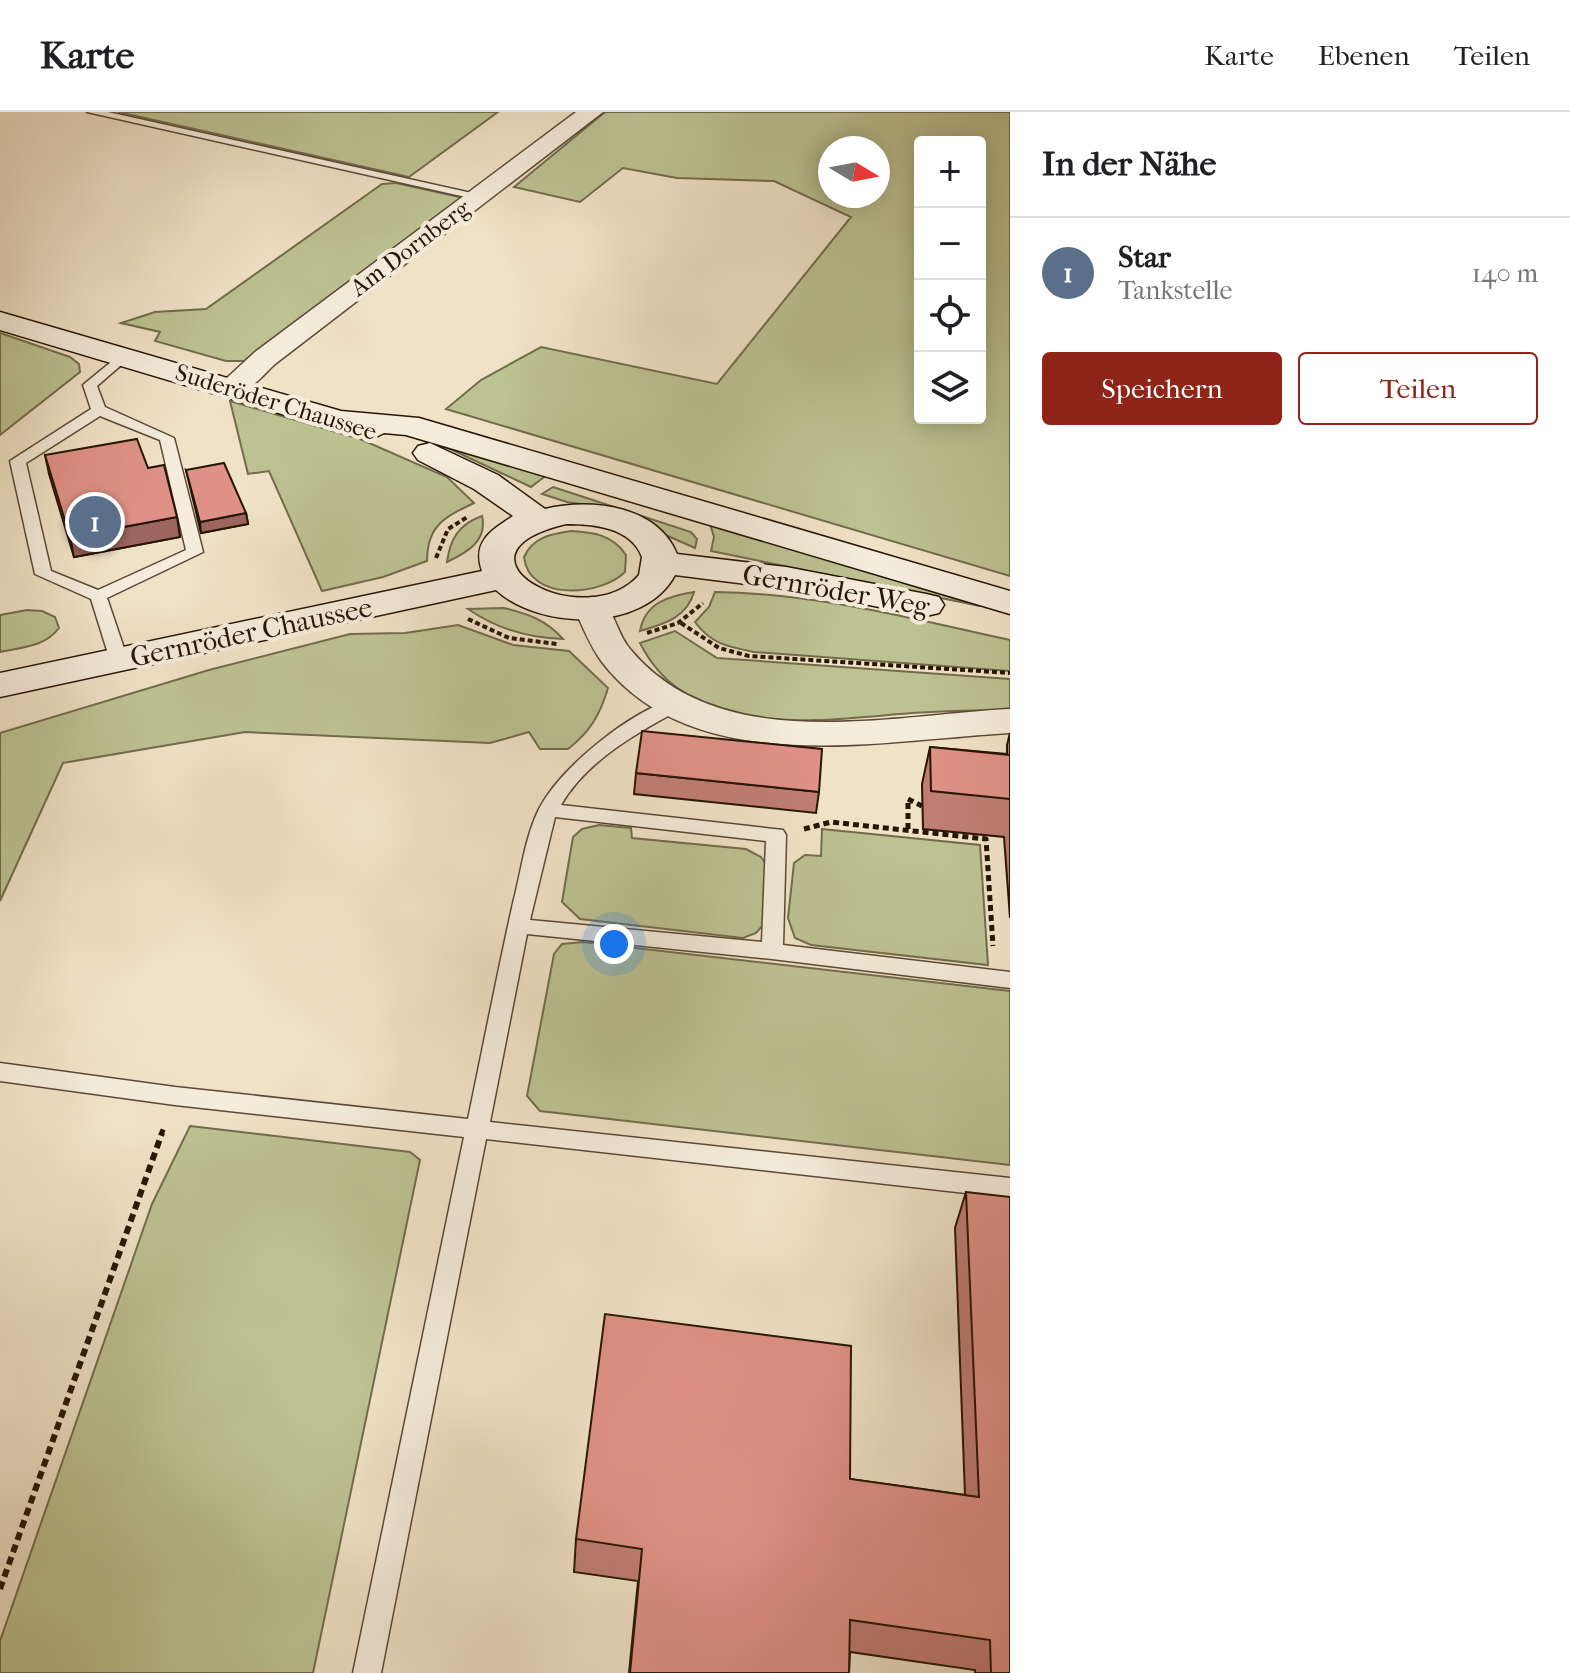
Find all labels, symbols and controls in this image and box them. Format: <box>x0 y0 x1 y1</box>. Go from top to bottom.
text: Karte <box>40 33 134 78</box>
text: Karte <box>1204 39 1274 72</box>
text: Ebenen <box>1318 39 1410 72</box>
text: Teilen <box>1454 39 1530 72</box>
north arrow <box>818 136 890 208</box>
map controls <box>914 136 986 424</box>
button: + <box>914 136 986 208</box>
text: In der Nähe <box>1042 144 1216 184</box>
street label: Am Dornberg <box>344 193 476 303</box>
button: − <box>914 208 986 280</box>
text: Star <box>1118 240 1171 275</box>
text: 1 <box>1063 258 1073 289</box>
text: 140 m <box>1472 258 1538 289</box>
text: Tankstelle <box>1118 275 1232 306</box>
button: locate <box>914 280 986 352</box>
button: layers <box>914 352 986 424</box>
button: Speichern <box>1042 352 1282 425</box>
button: Teilen <box>1298 352 1538 425</box>
street label: Suderöder Chaussee <box>172 358 380 446</box>
pin: 1 <box>69 492 121 552</box>
street label: Gernröder Weg <box>740 557 933 623</box>
street label: Gernröder Chaussee <box>127 590 375 674</box>
your location <box>594 924 634 964</box>

